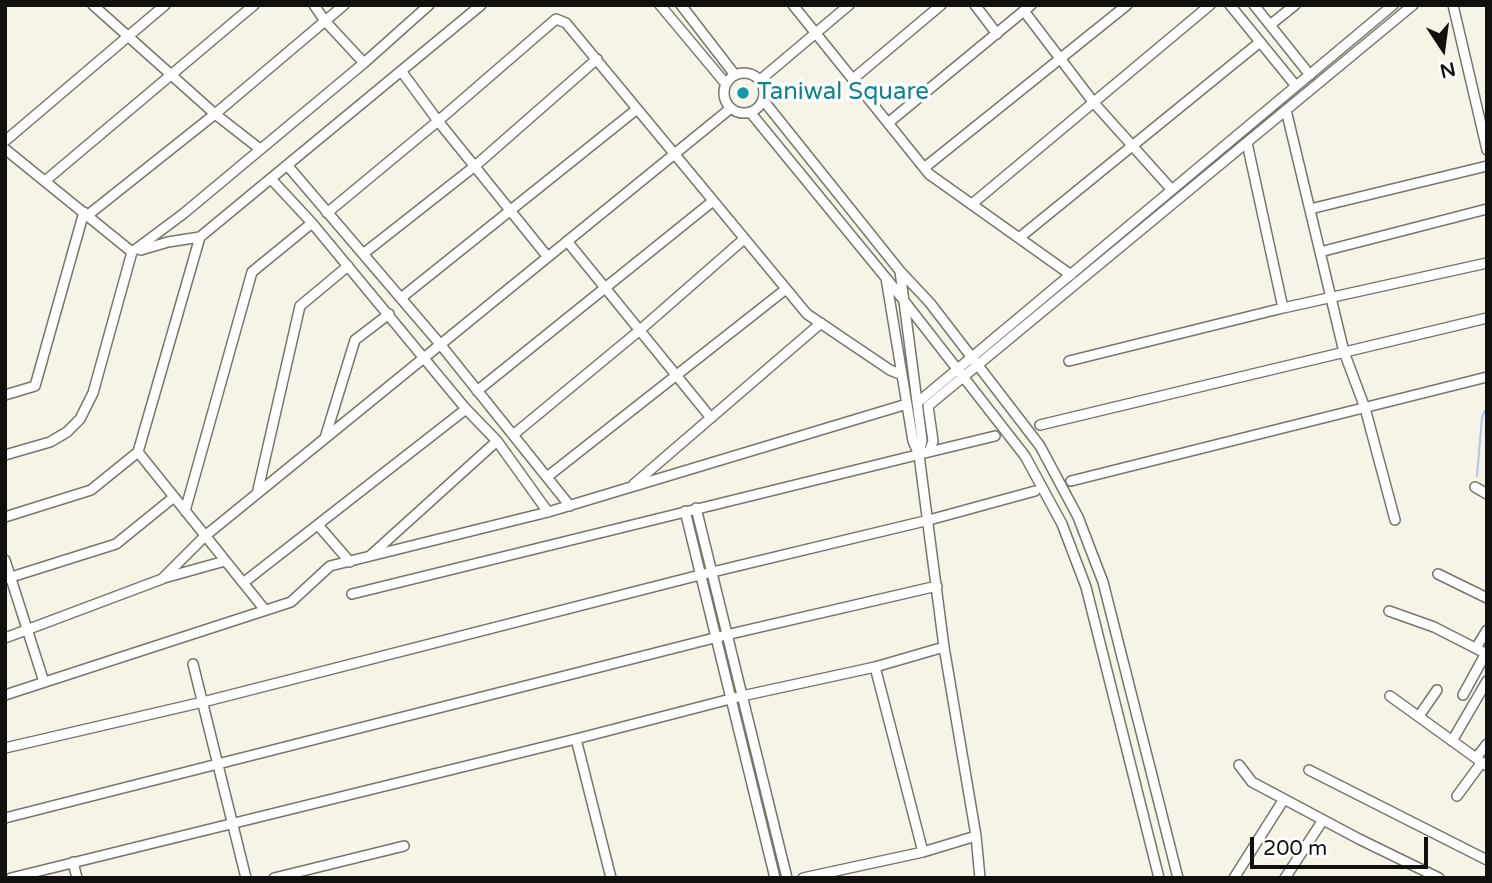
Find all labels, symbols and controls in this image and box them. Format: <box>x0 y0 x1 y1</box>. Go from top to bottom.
north arrow <box>1408 14 1478 84</box>
text: N <box>1438 57 1458 82</box>
place label: Taniwal Square <box>757 79 929 107</box>
marker: Taniwal Square <box>735 85 751 101</box>
scale bar <box>1254 824 1432 868</box>
text: 200 m <box>1263 836 1327 861</box>

